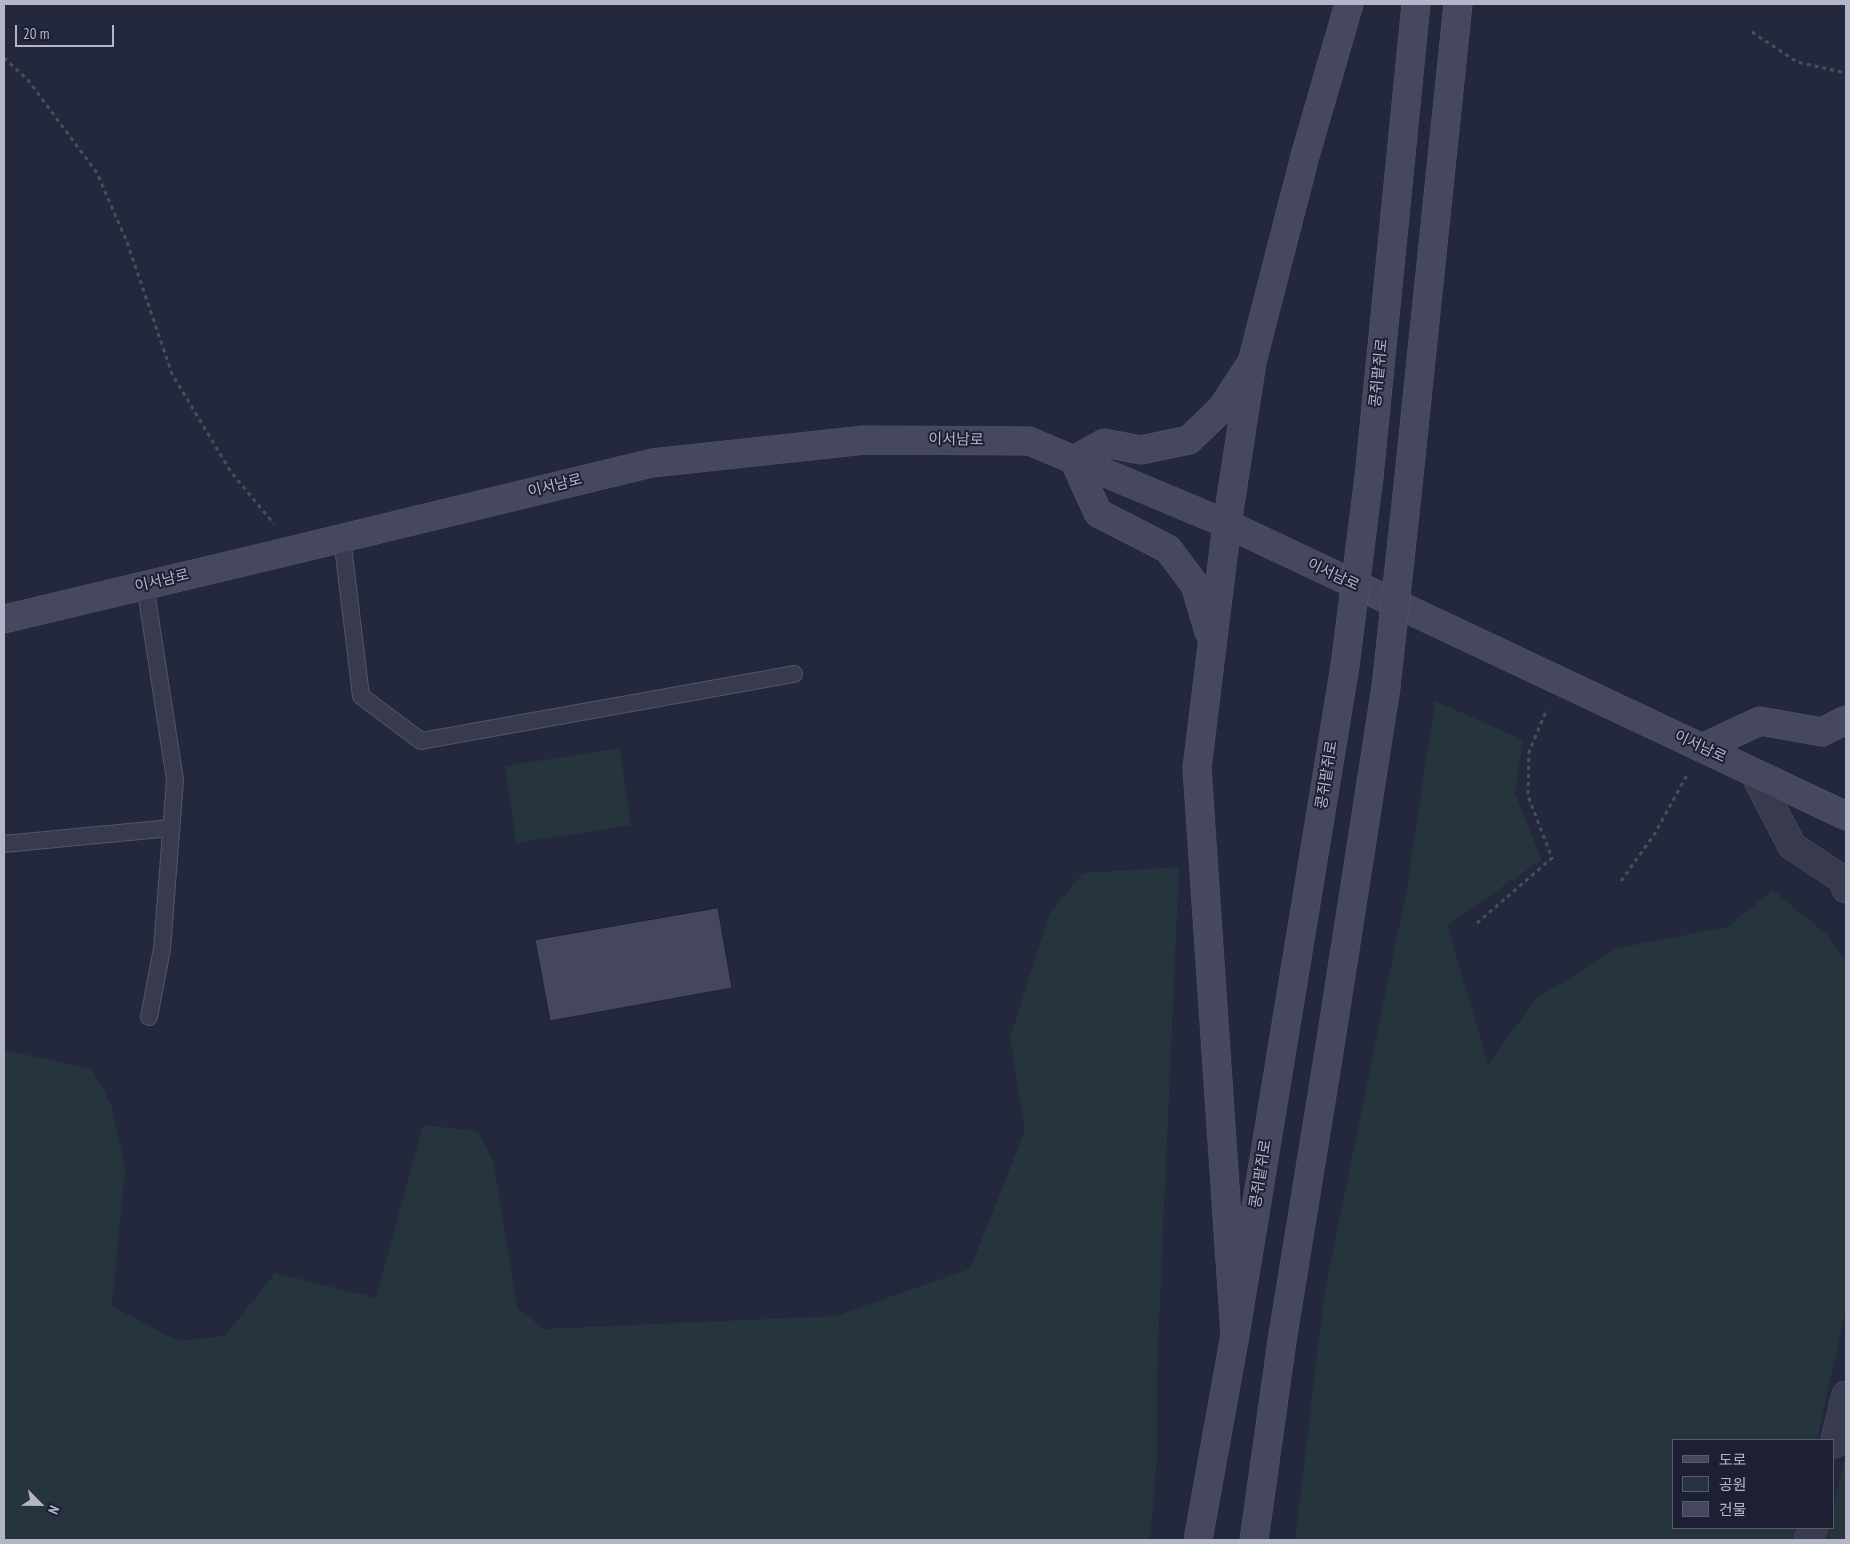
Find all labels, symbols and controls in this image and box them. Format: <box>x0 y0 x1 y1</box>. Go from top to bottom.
scale bar <box>18 15 116 47</box>
text: 20 m <box>23 24 49 43</box>
street label: 콩쥐팥쥐로 <box>1366 338 1392 408</box>
street label: 이서남로 <box>928 431 984 449</box>
street label: 이서남로 <box>526 471 584 501</box>
street label: 이서남로 <box>1304 555 1362 595</box>
street label: 이서남로 <box>133 566 191 596</box>
street label: 이서남로 <box>1671 727 1729 767</box>
street label: 콩쥐팥쥐로 <box>1313 740 1341 810</box>
street label: 콩쥐팥쥐로 <box>1247 1139 1275 1209</box>
legend <box>1672 1439 1835 1529</box>
text: 도로 <box>1719 1450 1747 1469</box>
text: 공원 <box>1719 1475 1747 1494</box>
north arrow <box>15 1479 65 1529</box>
text: 건물 <box>1719 1500 1747 1519</box>
text: N <box>44 1503 64 1517</box>

